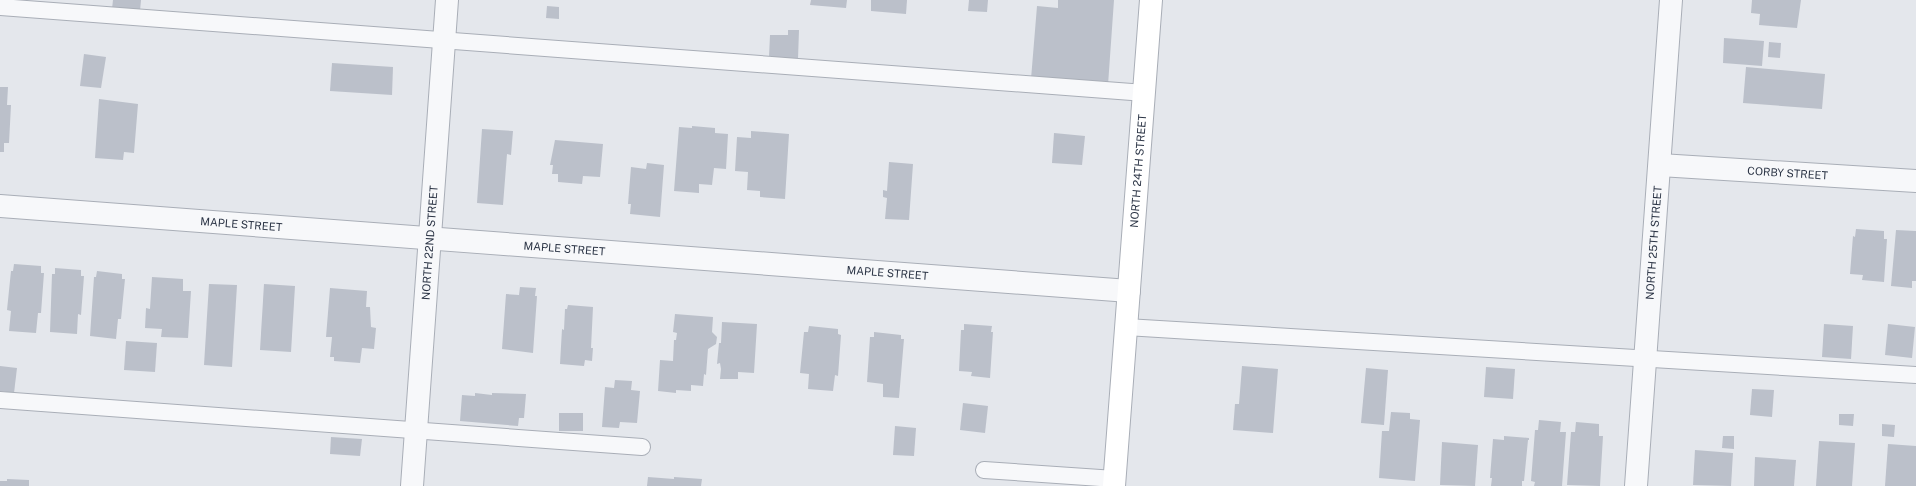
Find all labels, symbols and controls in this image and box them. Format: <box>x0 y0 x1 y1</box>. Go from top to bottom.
street label: NORTH 24TH STREET <box>1128 113 1148 228</box>
street label: CORBY STREET <box>1747 164 1829 182</box>
street label: NORTH 22ND STREET <box>419 184 440 300</box>
street label: NORTH 25TH STREET <box>1643 185 1664 300</box>
street label: MAPLE STREET <box>200 215 283 233</box>
street label: MAPLE STREET <box>523 239 606 258</box>
street label: MAPLE STREET <box>846 264 929 282</box>

